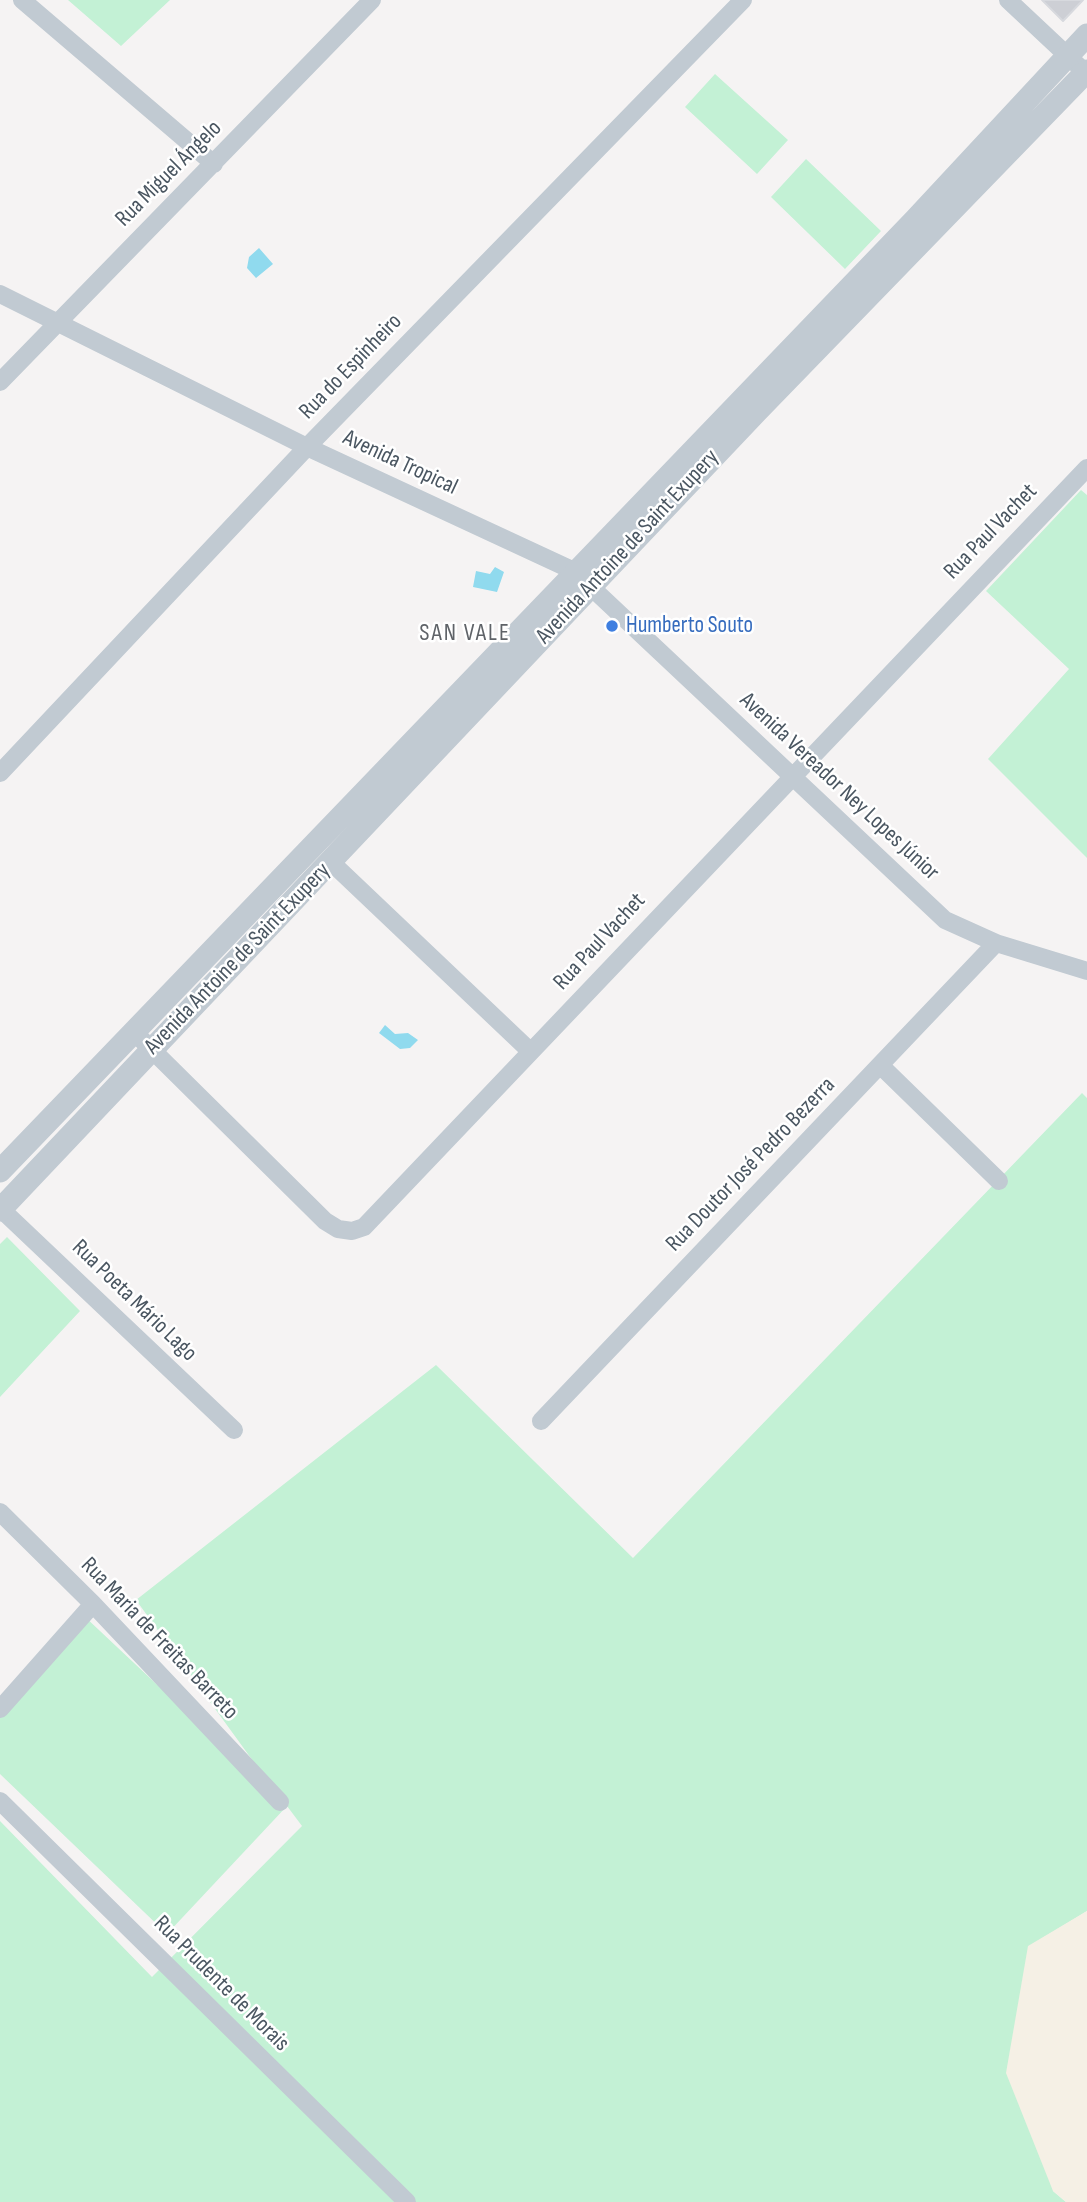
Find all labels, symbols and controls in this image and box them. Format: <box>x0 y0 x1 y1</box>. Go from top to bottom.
street label: Rua Miguel Ángelo <box>110 115 228 233</box>
street label: Rua do Espinheiro <box>294 308 408 426</box>
street label: Avenida Tropical <box>338 425 462 501</box>
street label: Avenida Antoine de Saint Exupery <box>531 444 725 650</box>
street label: Rua Paul Vachet <box>939 478 1043 586</box>
place label: Humberto Souto <box>626 612 753 640</box>
marker: Humberto Souto <box>604 618 620 634</box>
district label: SAN VALE <box>420 620 510 648</box>
street label: Avenida Vereador Ney Lopes Júnior <box>733 687 945 887</box>
street label: Avenida Antoine de Saint Exupery <box>139 857 337 1061</box>
street label: Rua Paul Vachet <box>548 888 652 996</box>
street label: Rua Doutor José Pedro Bezerra <box>661 1072 841 1258</box>
street label: Rua Poeta Mário Lago <box>66 1234 202 1368</box>
street label: Rua Maria de Freitas Barreto <box>74 1552 244 1726</box>
street label: Rua Prudente de Morais <box>147 1910 295 2058</box>

